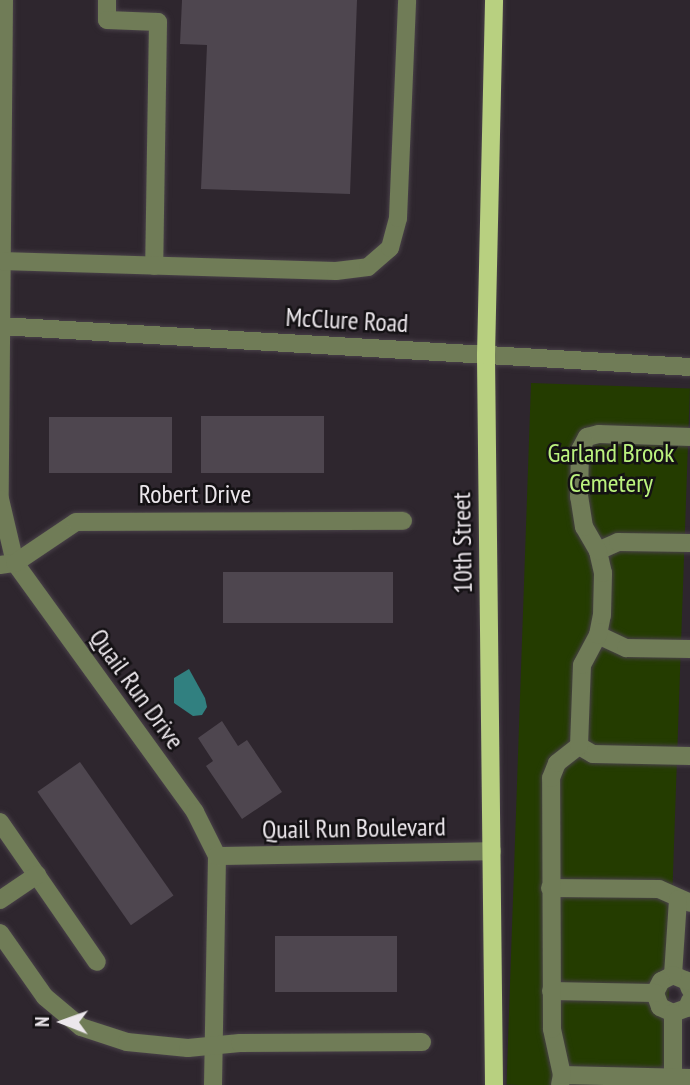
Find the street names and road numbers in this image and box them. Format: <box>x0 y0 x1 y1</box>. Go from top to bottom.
street label: McClure Road <box>285 301 409 339</box>
street label: Robert Drive <box>139 478 251 510</box>
street label: 10th Street <box>446 492 478 594</box>
street label: Quail Run Drive <box>83 623 191 755</box>
street label: Quail Run Boulevard <box>262 811 446 845</box>

